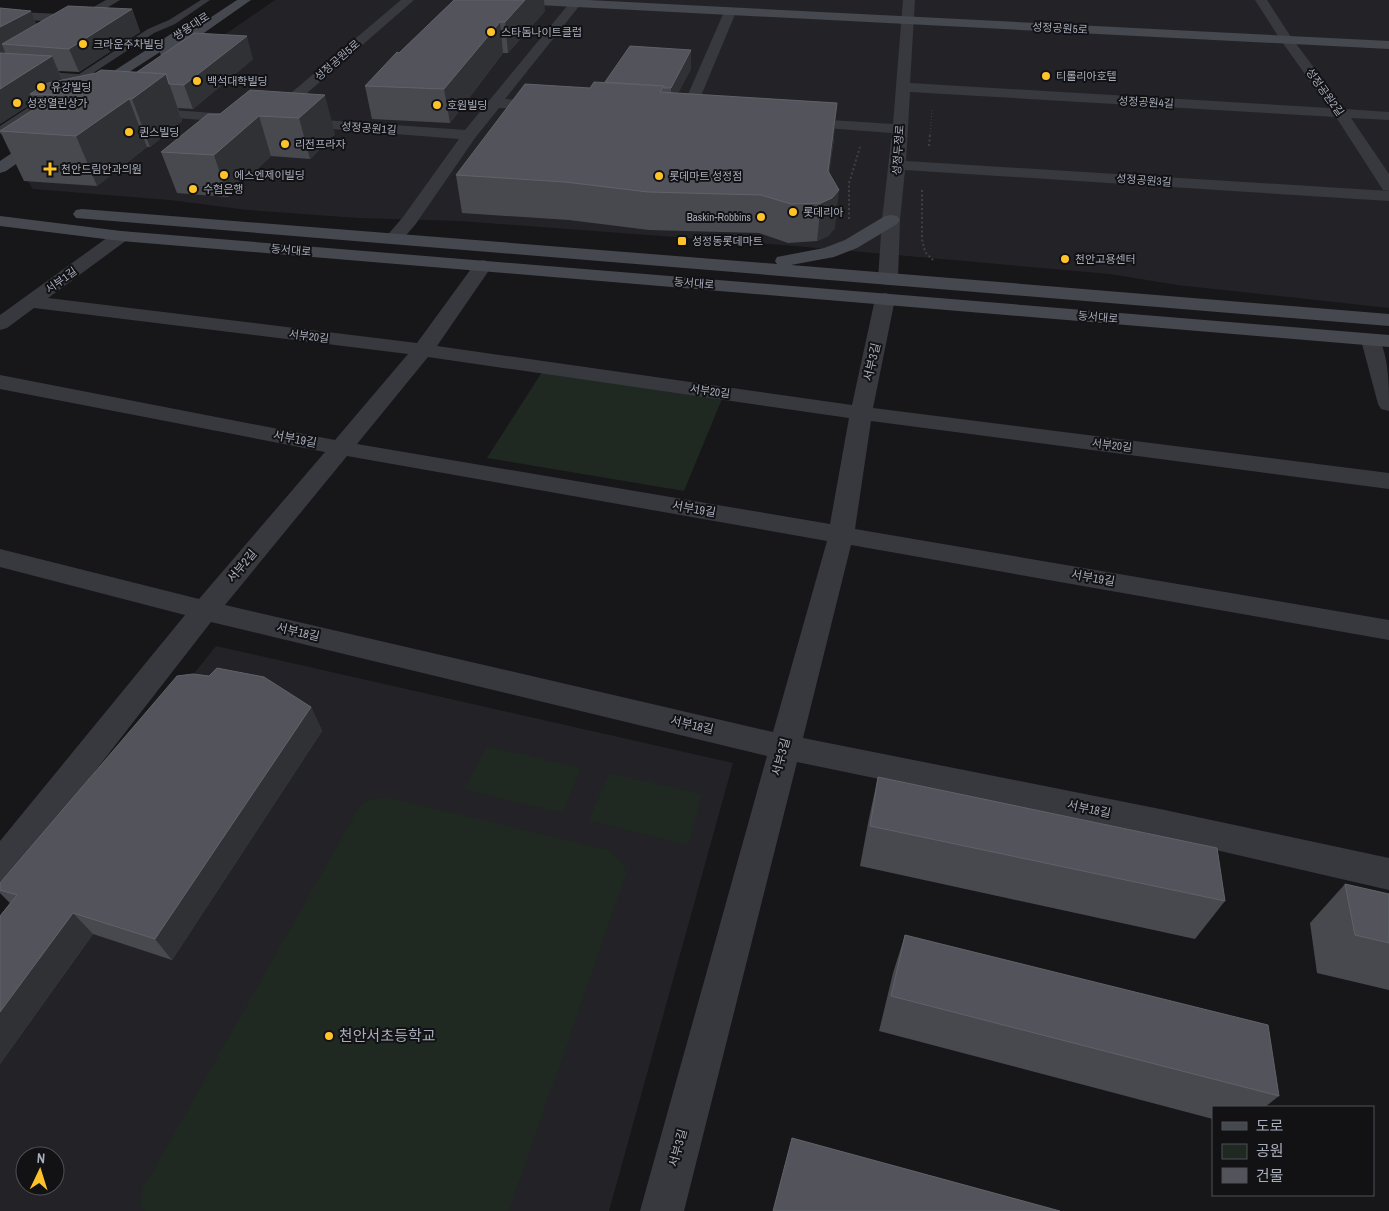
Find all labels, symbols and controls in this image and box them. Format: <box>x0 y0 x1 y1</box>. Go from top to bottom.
street label: 쌍용대로 <box>170 9 212 43</box>
street label: 성정공원5로 <box>1032 20 1088 36</box>
place label: 스타돔나이트클럽 <box>501 25 582 39</box>
marker: 스타돔나이트클럽 <box>485 26 497 38</box>
street label: 성정공원5로 <box>311 36 363 84</box>
place label: 크라운주차빌딩 <box>93 37 164 51</box>
marker: 크라운주차빌딩 <box>77 38 89 50</box>
street label: 성정공원2길 <box>1303 65 1347 119</box>
place label: 티롤리아호텔 <box>1056 69 1117 83</box>
marker: 티롤리아호텔 <box>1040 70 1052 82</box>
place label: 백석대학빌딩 <box>207 74 268 88</box>
marker: 백석대학빌딩 <box>191 75 203 87</box>
place label: 유강빌딩 <box>51 80 91 94</box>
marker: 유강빌딩 <box>35 81 47 93</box>
street label: 성정공원4길 <box>1118 94 1174 110</box>
place label: 성정열린상가 <box>27 96 88 110</box>
marker: 성정열린상가 <box>11 97 23 109</box>
place label: 호원빌딩 <box>447 98 487 112</box>
marker: 호원빌딩 <box>431 99 443 111</box>
street label: 성정공원1길 <box>341 119 397 137</box>
street label: 성정두정로 <box>889 124 907 176</box>
place label: 퀸스빌딩 <box>139 125 179 139</box>
marker: 퀸스빌딩 <box>123 126 135 138</box>
place label: 리전프라자 <box>295 137 346 151</box>
marker: 리전프라자 <box>279 138 291 150</box>
marker: 천안드림안과의원 <box>43 162 57 176</box>
place label: 천안드림안과의원 <box>61 162 142 176</box>
place label: 에스엔제이빌딩 <box>234 168 305 182</box>
marker: 에스엔제이빌딩 <box>218 169 230 181</box>
place label: 롯데마트 성정점 <box>669 169 742 183</box>
marker: 롯데마트 성정점 <box>653 170 665 182</box>
street label: 성정공원3길 <box>1116 171 1172 189</box>
place label: 수협은행 <box>203 182 243 196</box>
marker: 수협은행 <box>187 183 199 195</box>
place label: 롯데리아 <box>803 205 843 219</box>
marker: 롯데리아 <box>787 206 799 218</box>
place label: Baskin-Robbins <box>687 210 751 224</box>
marker: Baskin-Robbins <box>755 211 767 223</box>
place label: 성정동롯데마트 <box>692 234 763 248</box>
marker: 성정동롯데마트 <box>676 235 688 247</box>
street label: 동서대로 <box>270 241 312 259</box>
place label: 천안고용센터 <box>1075 252 1136 266</box>
marker: 천안고용센터 <box>1059 253 1071 265</box>
street label: 서부1길 <box>43 264 79 296</box>
street label: 동서대로 <box>673 274 715 292</box>
street label: 동서대로 <box>1077 308 1119 326</box>
street label: 서부20길 <box>288 327 330 345</box>
street label: 서부3길 <box>860 341 884 383</box>
street label: 서부20길 <box>689 381 731 401</box>
street label: 서부19길 <box>272 427 318 451</box>
street label: 서부20길 <box>1091 436 1133 454</box>
street label: 서부19길 <box>671 497 717 521</box>
street label: 서부2길 <box>223 546 261 586</box>
street label: 서부19길 <box>1070 566 1116 590</box>
street label: 서부18길 <box>275 619 321 645</box>
street label: 서부18길 <box>669 712 715 738</box>
street label: 서부3길 <box>768 736 794 778</box>
street label: 서부18길 <box>1066 797 1112 821</box>
place label: 천안서초등학교 <box>339 1025 436 1046</box>
marker: 천안서초등학교 <box>323 1030 335 1042</box>
legend <box>1212 1106 1374 1196</box>
text: 도로 <box>1256 1115 1284 1136</box>
street label: 서부3길 <box>665 1127 691 1169</box>
text: 공원 <box>1256 1140 1284 1161</box>
north arrow <box>15 1146 65 1196</box>
text: N <box>36 1149 46 1167</box>
text: 건물 <box>1256 1165 1284 1186</box>

